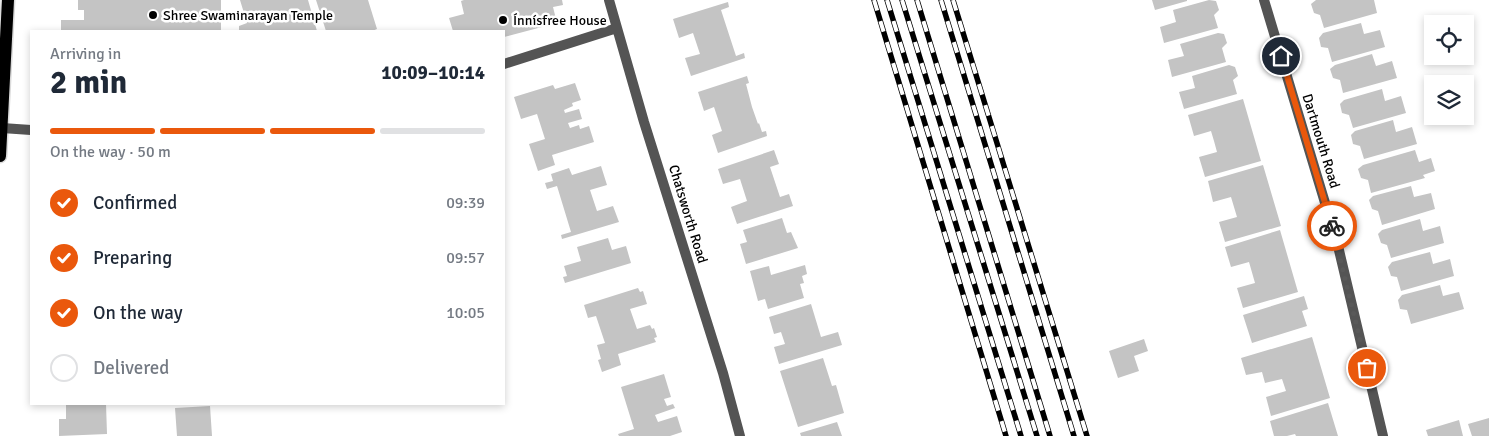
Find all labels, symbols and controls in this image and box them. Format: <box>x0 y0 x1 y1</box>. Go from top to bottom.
place label: Shree Swaminarayan Temple <box>163 7 333 24</box>
marker: Shree Swaminarayan Temple <box>147 9 159 21</box>
place label: Ínnísfree House <box>513 12 607 29</box>
marker: Ínnísfree House <box>497 14 509 26</box>
map controls <box>1424 15 1474 125</box>
button: locate <box>1424 15 1474 65</box>
pin <box>1260 35 1302 77</box>
icon: home <box>1267 42 1295 70</box>
text: Arriving in <box>50 44 121 64</box>
text: 10:09–10:14 <box>381 61 485 85</box>
text: 2 min <box>50 63 127 102</box>
button: layers <box>1424 75 1474 125</box>
street label: Dartmouth Road <box>1299 92 1343 190</box>
text: On the way · 50 m <box>50 142 171 162</box>
street label: Chatsworth Road <box>665 163 711 265</box>
icon: check <box>50 189 78 217</box>
text: Confirmed <box>93 191 177 215</box>
text: 09:39 <box>446 193 485 213</box>
courier <box>1307 201 1357 251</box>
icon: bike <box>1318 212 1346 240</box>
icon: check <box>50 244 78 272</box>
text: Preparing <box>93 246 172 270</box>
text: 09:57 <box>446 248 485 268</box>
icon: check <box>50 299 78 327</box>
text: On the way <box>93 301 183 325</box>
text: 10:05 <box>446 303 485 323</box>
pin <box>1346 347 1388 389</box>
icon: bag <box>1353 354 1381 382</box>
text: Delivered <box>93 356 169 380</box>

